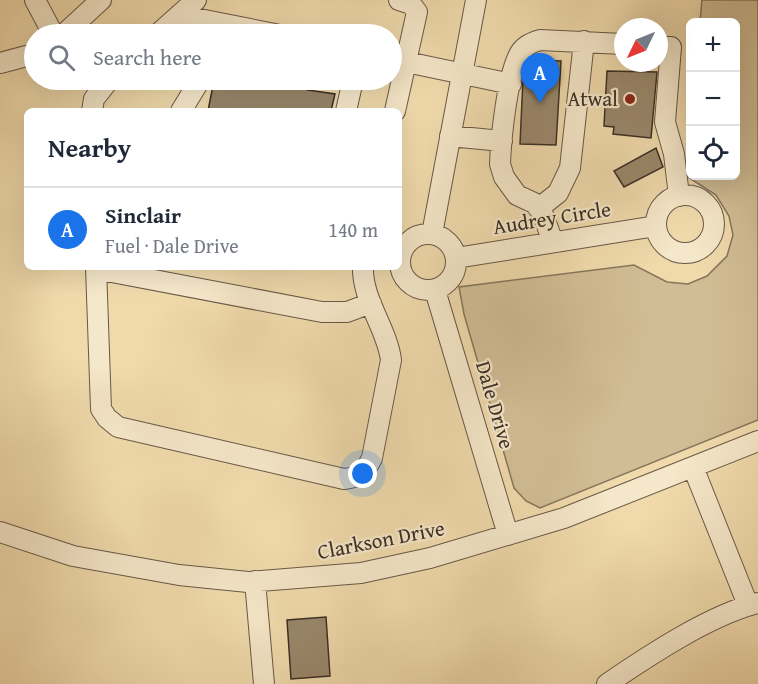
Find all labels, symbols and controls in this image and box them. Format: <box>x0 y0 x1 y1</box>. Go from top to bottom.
north arrow <box>614 18 668 72</box>
map controls <box>686 18 740 180</box>
button: + <box>686 18 740 72</box>
search box <box>24 24 402 90</box>
icon: search <box>45 41 78 74</box>
text: Search here <box>93 41 202 73</box>
pin: A <box>520 54 560 103</box>
button: − <box>686 72 740 126</box>
place label: Atwal <box>567 83 618 114</box>
marker: Atwal <box>623 92 637 106</box>
button: locate <box>686 126 740 180</box>
text: Nearby <box>48 128 131 167</box>
street label: Audrey Circle <box>491 193 613 242</box>
text: Sinclair <box>105 199 181 231</box>
text: A <box>61 215 74 244</box>
text: 140 m <box>328 215 378 244</box>
text: Fuel · Dale Drive <box>105 231 239 260</box>
street label: Dale Drive <box>468 357 523 453</box>
your location <box>348 459 377 488</box>
street label: Clarkson Drive <box>315 512 447 567</box>

